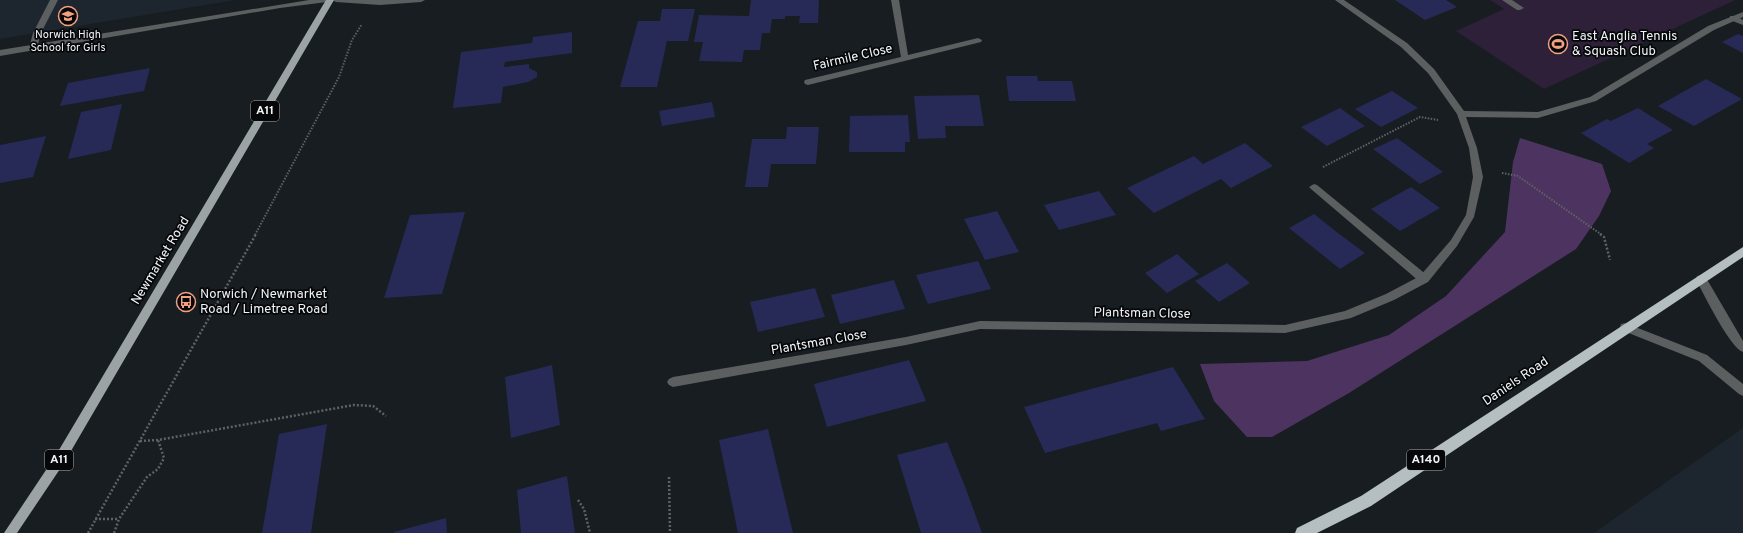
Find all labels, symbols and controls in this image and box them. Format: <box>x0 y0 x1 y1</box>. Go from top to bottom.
school or university icon: Norwich High School for Girls <box>57 5 79 27</box>
place label: Norwich High School for Girls <box>30 28 106 55</box>
place label: East Anglia Tennis & Squash Club <box>1572 29 1677 60</box>
sports icon: East Anglia Tennis & Squash Club <box>1547 33 1569 55</box>
street label: Fairmile Close <box>812 41 894 75</box>
road number: A11 <box>251 101 279 121</box>
street label: Newmarket Road <box>128 214 194 308</box>
place label: Norwich / Newmarket Road / Limetree Road <box>200 287 328 318</box>
bus stop icon: Norwich / Newmarket Road / Limetree Road <box>175 291 197 313</box>
street label: Plantsman Close <box>1093 305 1191 323</box>
street label: Plantsman Close <box>770 327 868 359</box>
street label: Daniels Road <box>1480 354 1552 410</box>
road number: A11 <box>45 450 73 470</box>
road number: A140 <box>1407 450 1445 470</box>

